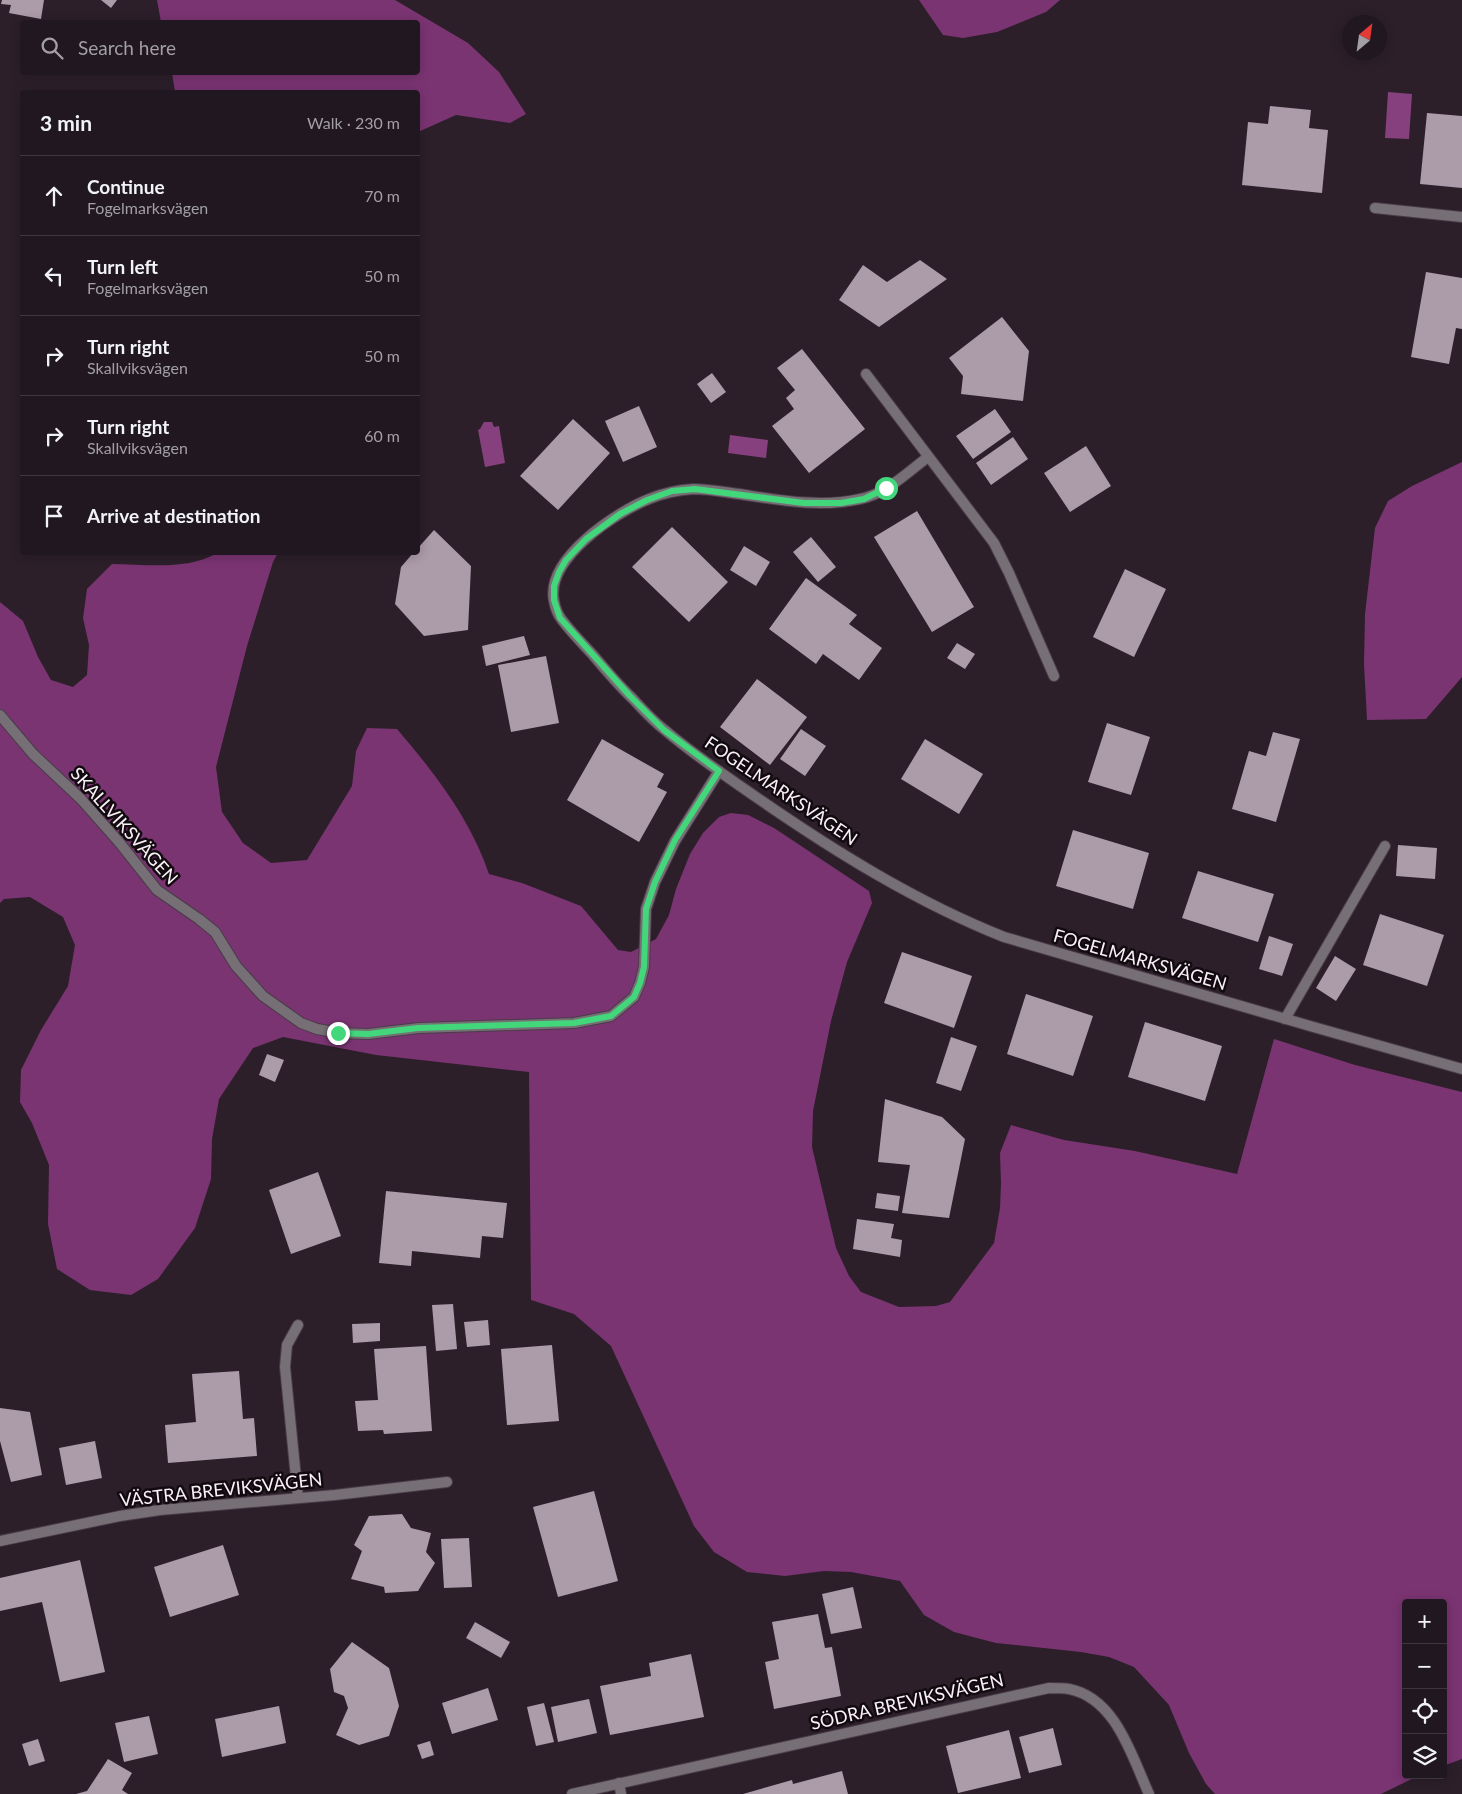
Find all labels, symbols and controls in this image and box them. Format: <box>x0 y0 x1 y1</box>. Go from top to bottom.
north arrow <box>1342 15 1387 60</box>
search box <box>20 20 420 75</box>
icon: search <box>38 34 66 62</box>
text: Search here <box>78 36 176 59</box>
text: 3 min <box>40 110 92 135</box>
text: Walk · 230 m <box>307 113 400 132</box>
text: Continue <box>87 175 165 198</box>
icon: ahead <box>40 182 68 210</box>
text: 70 m <box>364 186 400 205</box>
text: Fogelmarksvägen <box>87 198 208 217</box>
text: Turn left <box>87 255 158 278</box>
icon: left <box>40 262 68 290</box>
text: 50 m <box>364 266 400 285</box>
text: Fogelmarksvägen <box>87 278 208 297</box>
text: Turn right <box>87 335 169 358</box>
icon: right <box>40 342 68 370</box>
text: 50 m <box>364 346 400 365</box>
text: Skallviksvägen <box>87 358 188 377</box>
text: Turn right <box>87 415 169 438</box>
icon: right <box>40 422 68 450</box>
text: 60 m <box>364 426 400 445</box>
text: Skallviksvägen <box>87 438 188 457</box>
route start <box>875 477 898 500</box>
icon: arrive <box>40 502 68 530</box>
text: Arrive at destination <box>87 504 260 527</box>
street label: FOGELMARKSVÄGEN <box>701 731 862 849</box>
street label: SKALLVIKSVÄGEN <box>66 762 183 888</box>
street label: FOGELMARKSVÄGEN <box>1051 924 1229 994</box>
route end <box>327 1022 350 1045</box>
street label: VÄSTRA BREVIKSVÄGEN <box>118 1467 323 1511</box>
map controls <box>1402 1599 1447 1779</box>
button: + <box>1402 1599 1447 1644</box>
button: − <box>1402 1644 1447 1689</box>
street label: SÖDRA BREVIKSVÄGEN <box>808 1668 1006 1734</box>
button: locate <box>1402 1689 1447 1734</box>
button: layers <box>1402 1734 1447 1779</box>

